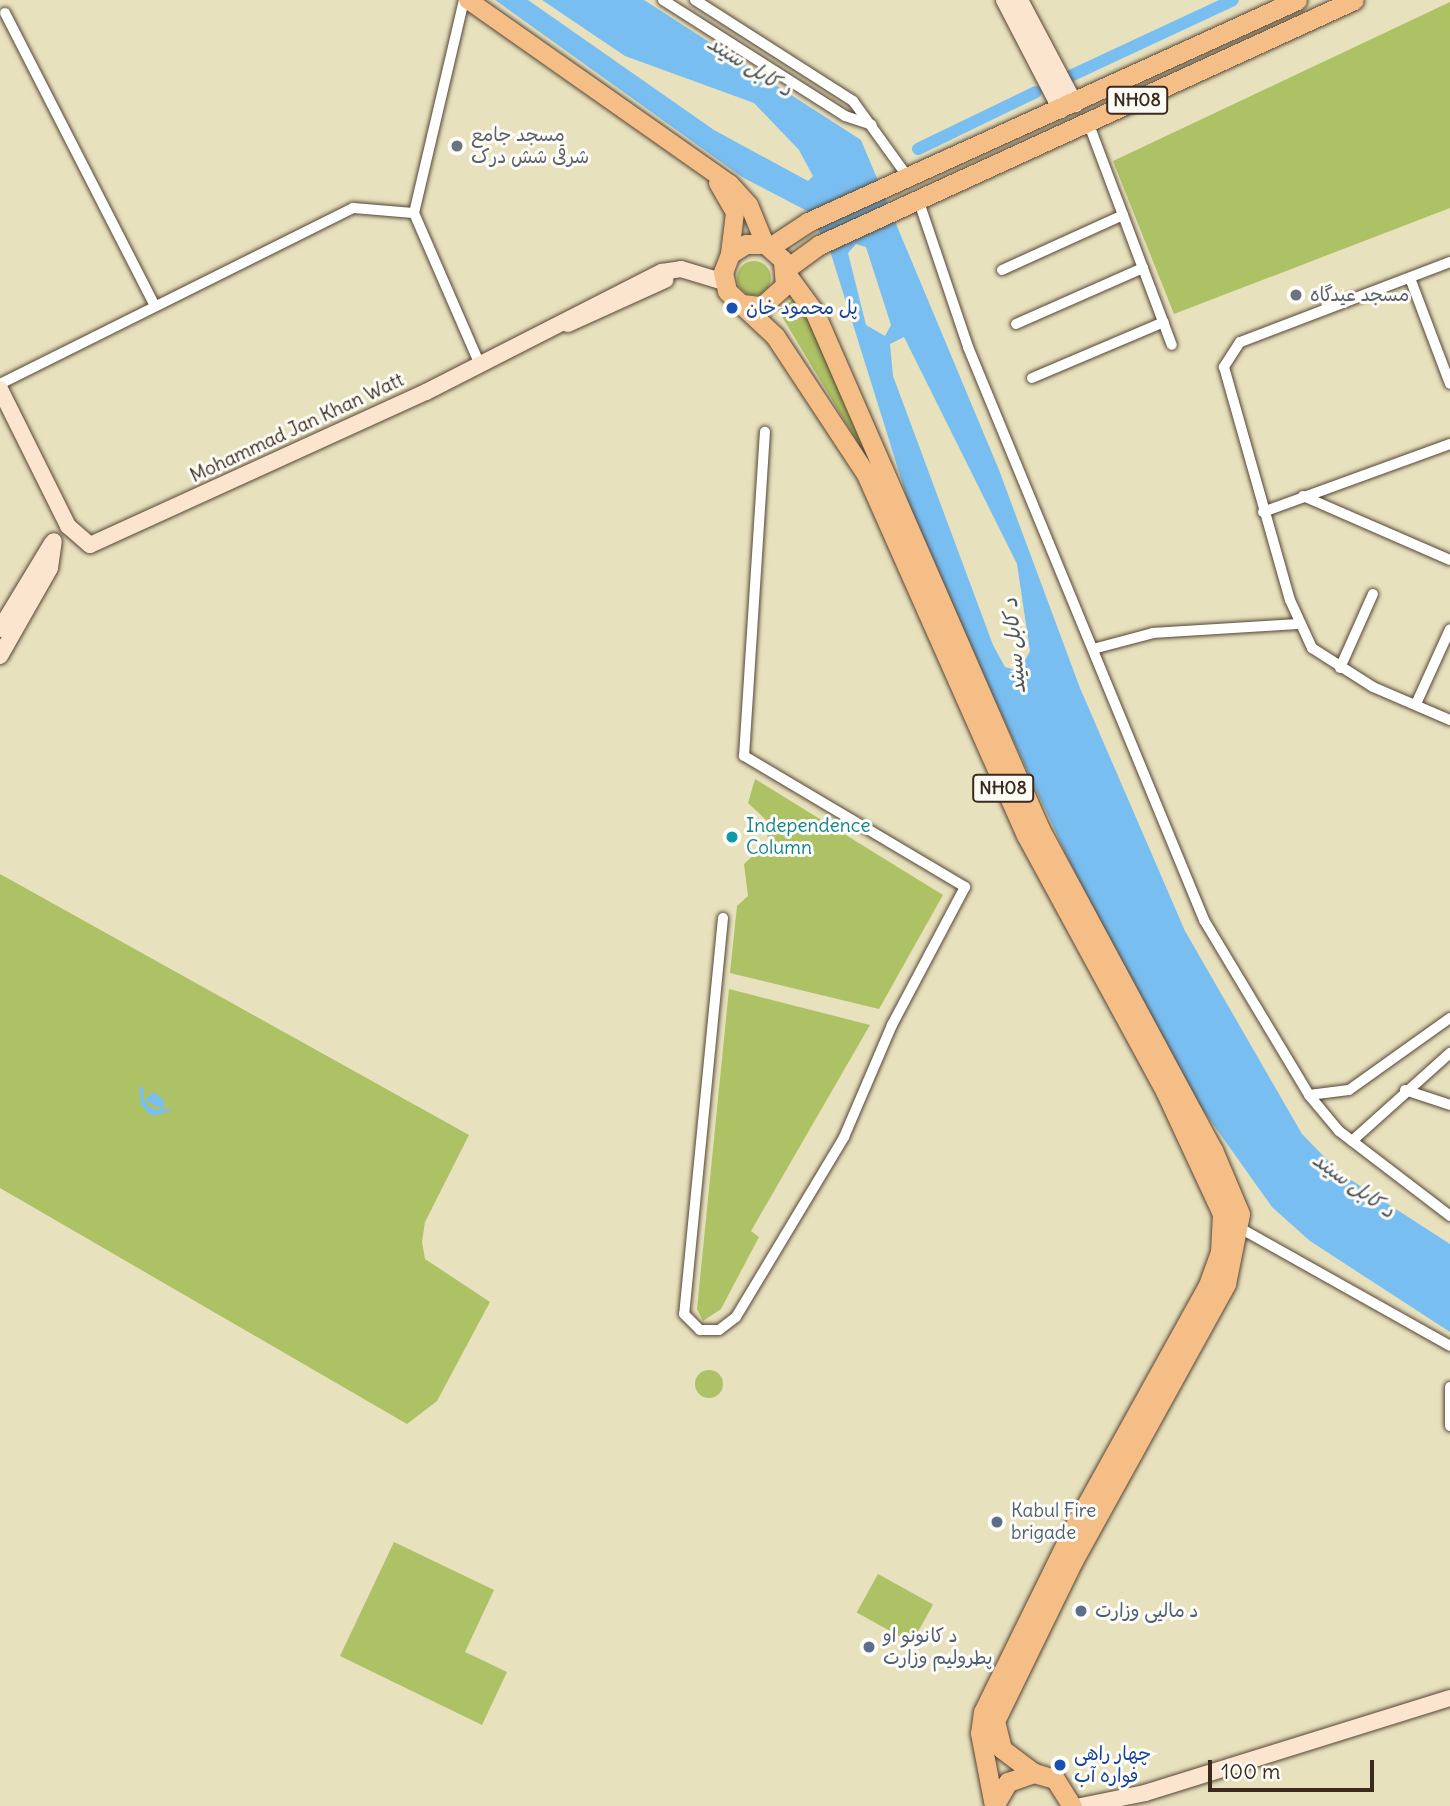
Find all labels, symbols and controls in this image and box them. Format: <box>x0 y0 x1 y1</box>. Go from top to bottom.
water label: د کابل سيند <box>703 30 797 102</box>
road number: NH08 <box>1106 86 1168 114</box>
place label: مسجد جامع شرقی شش درک <box>471 124 589 168</box>
marker: مسجد جامع شرقی شش درک <box>449 138 465 154</box>
place label: مسجد عیدگاه <box>1310 284 1409 306</box>
marker: مسجد عیدگاه <box>1288 287 1304 303</box>
place label: پل محمود خان <box>746 297 858 319</box>
marker: پل محمود خان <box>724 300 740 316</box>
street label: Mohammad Jan Khan Watt <box>187 368 407 488</box>
water label: د کابل سيند <box>997 597 1031 695</box>
road number: NH08 <box>972 774 1034 802</box>
place label: Independence Column <box>746 815 870 859</box>
marker: Independence Column <box>724 829 740 845</box>
water label: د کابل سيند <box>1308 1147 1400 1223</box>
place label: Kabul Fire brigade <box>1011 1500 1096 1544</box>
marker: Kabul Fire brigade <box>989 1514 1005 1530</box>
place label: د مالیی وزارت <box>1095 1600 1198 1622</box>
marker: د مالیی وزارت <box>1073 1603 1089 1619</box>
place label: د کانونو او پطرولیم وزارت <box>883 1625 993 1669</box>
marker: د کانونو او پطرولیم وزارت <box>861 1639 877 1655</box>
place label: چهار راهی فواره آب <box>1074 1743 1151 1787</box>
scale bar <box>1212 1746 1378 1790</box>
marker: چهار راهی فواره آب <box>1052 1757 1068 1773</box>
text: 100 m <box>1221 1758 1280 1785</box>

